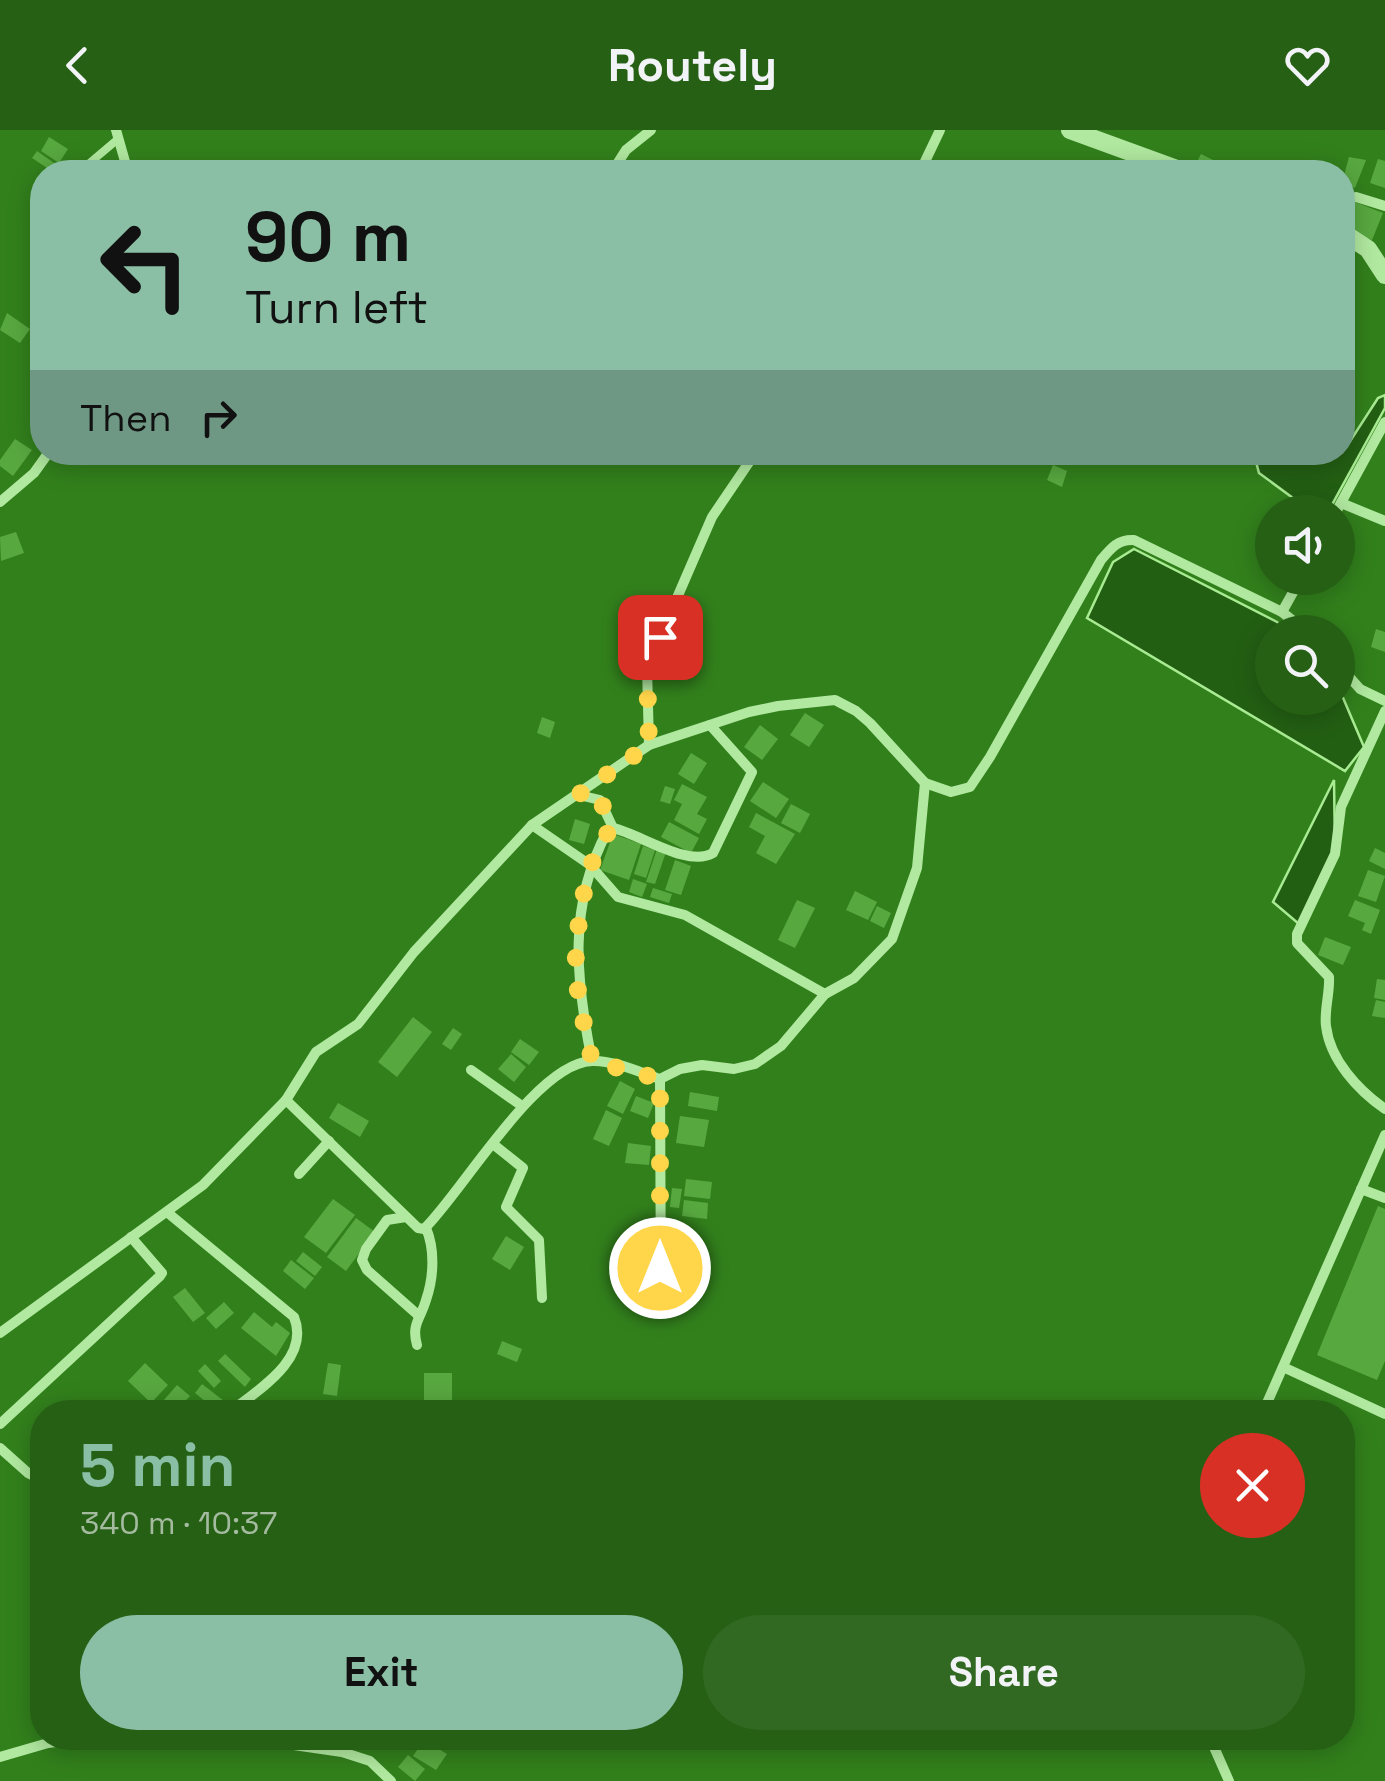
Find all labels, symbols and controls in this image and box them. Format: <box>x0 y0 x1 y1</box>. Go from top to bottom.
text: Routely <box>608 37 777 94</box>
icon: back <box>50 38 105 93</box>
icon: heart <box>1280 38 1335 93</box>
text: 90 m <box>245 192 411 281</box>
icon: left <box>80 200 210 330</box>
text: Turn left <box>245 279 428 336</box>
icon: right <box>191 390 246 445</box>
text: Then <box>80 394 171 442</box>
map controls <box>1255 495 1355 715</box>
button: sound <box>1255 495 1355 595</box>
pin <box>618 595 703 680</box>
icon: arrive <box>633 610 688 665</box>
button: search <box>1255 615 1355 715</box>
position arrow <box>608 1216 712 1320</box>
text: 5 min <box>80 1427 235 1504</box>
button: close <box>1200 1433 1305 1538</box>
text: 340 m · 10:37 <box>80 1503 277 1543</box>
button: Exit <box>80 1615 683 1730</box>
button: Share <box>703 1615 1305 1730</box>

